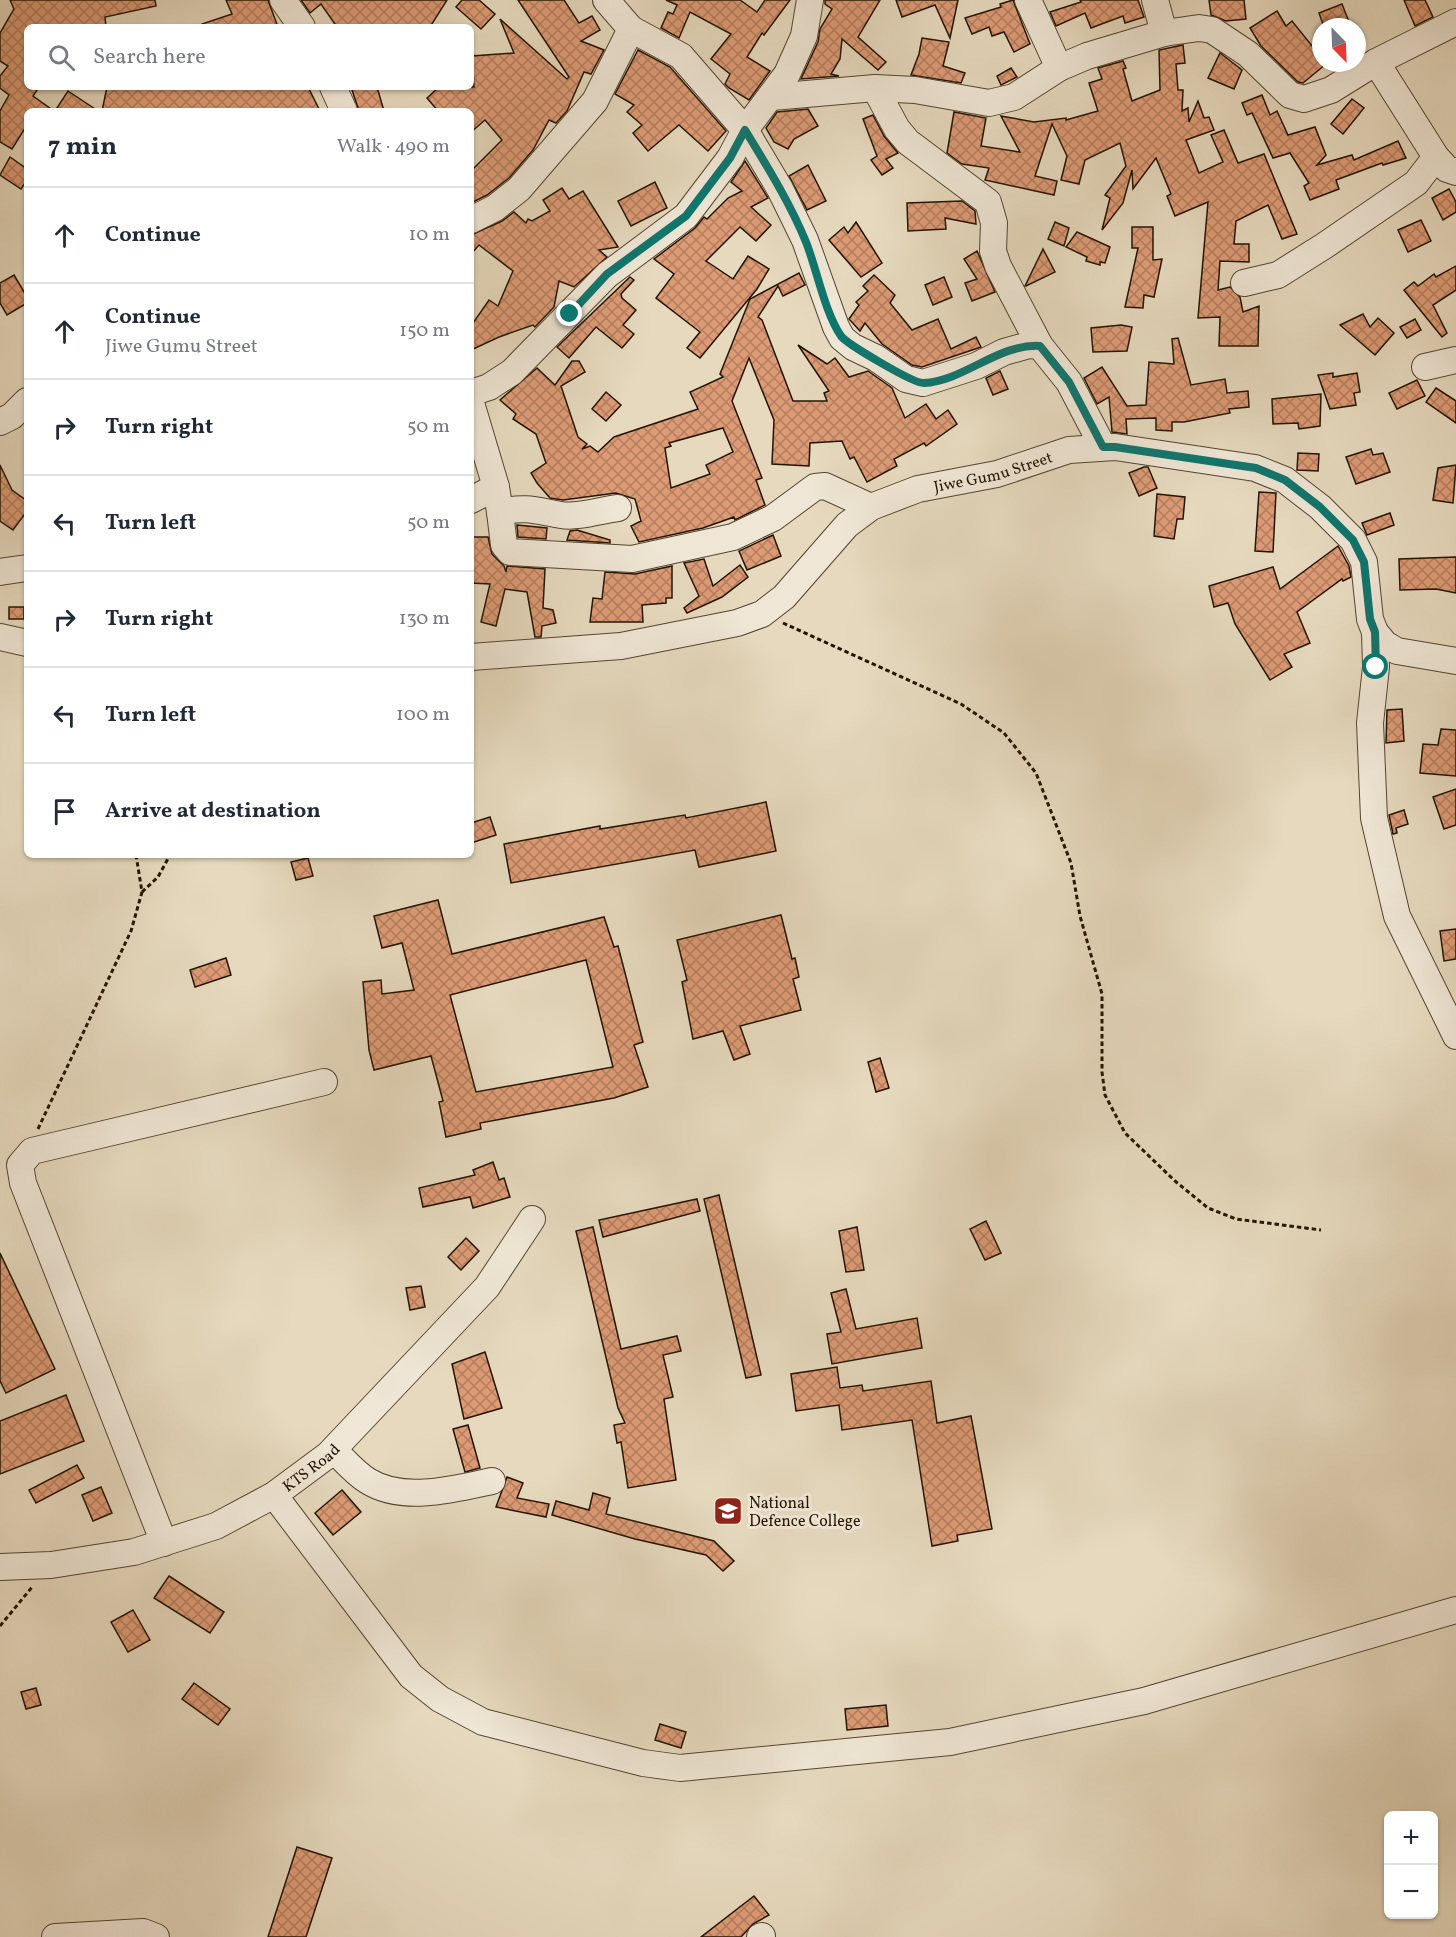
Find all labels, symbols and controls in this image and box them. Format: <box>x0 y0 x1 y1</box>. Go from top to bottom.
north arrow <box>1312 18 1366 72</box>
search box <box>24 24 474 90</box>
icon: search <box>45 41 78 74</box>
text: Search here <box>93 42 206 73</box>
text: 7 min <box>48 129 117 165</box>
text: Walk · 490 m <box>337 133 450 161</box>
icon: ahead <box>48 219 81 252</box>
text: Continue <box>105 220 201 251</box>
text: 10 m <box>409 221 450 249</box>
route end <box>556 300 582 326</box>
text: Continue <box>105 302 201 333</box>
icon: ahead <box>48 315 81 348</box>
text: 150 m <box>399 317 450 345</box>
text: Jiwe Gumu Street <box>105 333 258 361</box>
icon: right <box>48 411 81 444</box>
text: Turn right <box>105 412 213 443</box>
text: 50 m <box>407 413 450 441</box>
street label: Jiwe Gumu Street <box>932 447 1056 499</box>
icon: left <box>48 507 81 540</box>
text: Turn left <box>105 508 196 539</box>
text: 50 m <box>407 509 450 537</box>
icon: right <box>48 603 81 636</box>
text: Turn right <box>105 604 213 635</box>
text: 130 m <box>399 605 450 633</box>
route start <box>1362 653 1388 679</box>
icon: left <box>48 699 81 732</box>
text: Turn left <box>105 700 196 731</box>
text: 100 m <box>396 701 450 729</box>
icon: arrive <box>48 795 81 828</box>
text: Arrive at destination <box>105 796 321 827</box>
street label: KTS Road <box>279 1440 346 1498</box>
place label: National Defence College <box>749 1493 861 1533</box>
school or university icon: National Defence College <box>712 1495 744 1527</box>
map controls <box>1384 1811 1438 1919</box>
button: + <box>1384 1811 1438 1865</box>
button: − <box>1384 1865 1438 1919</box>

